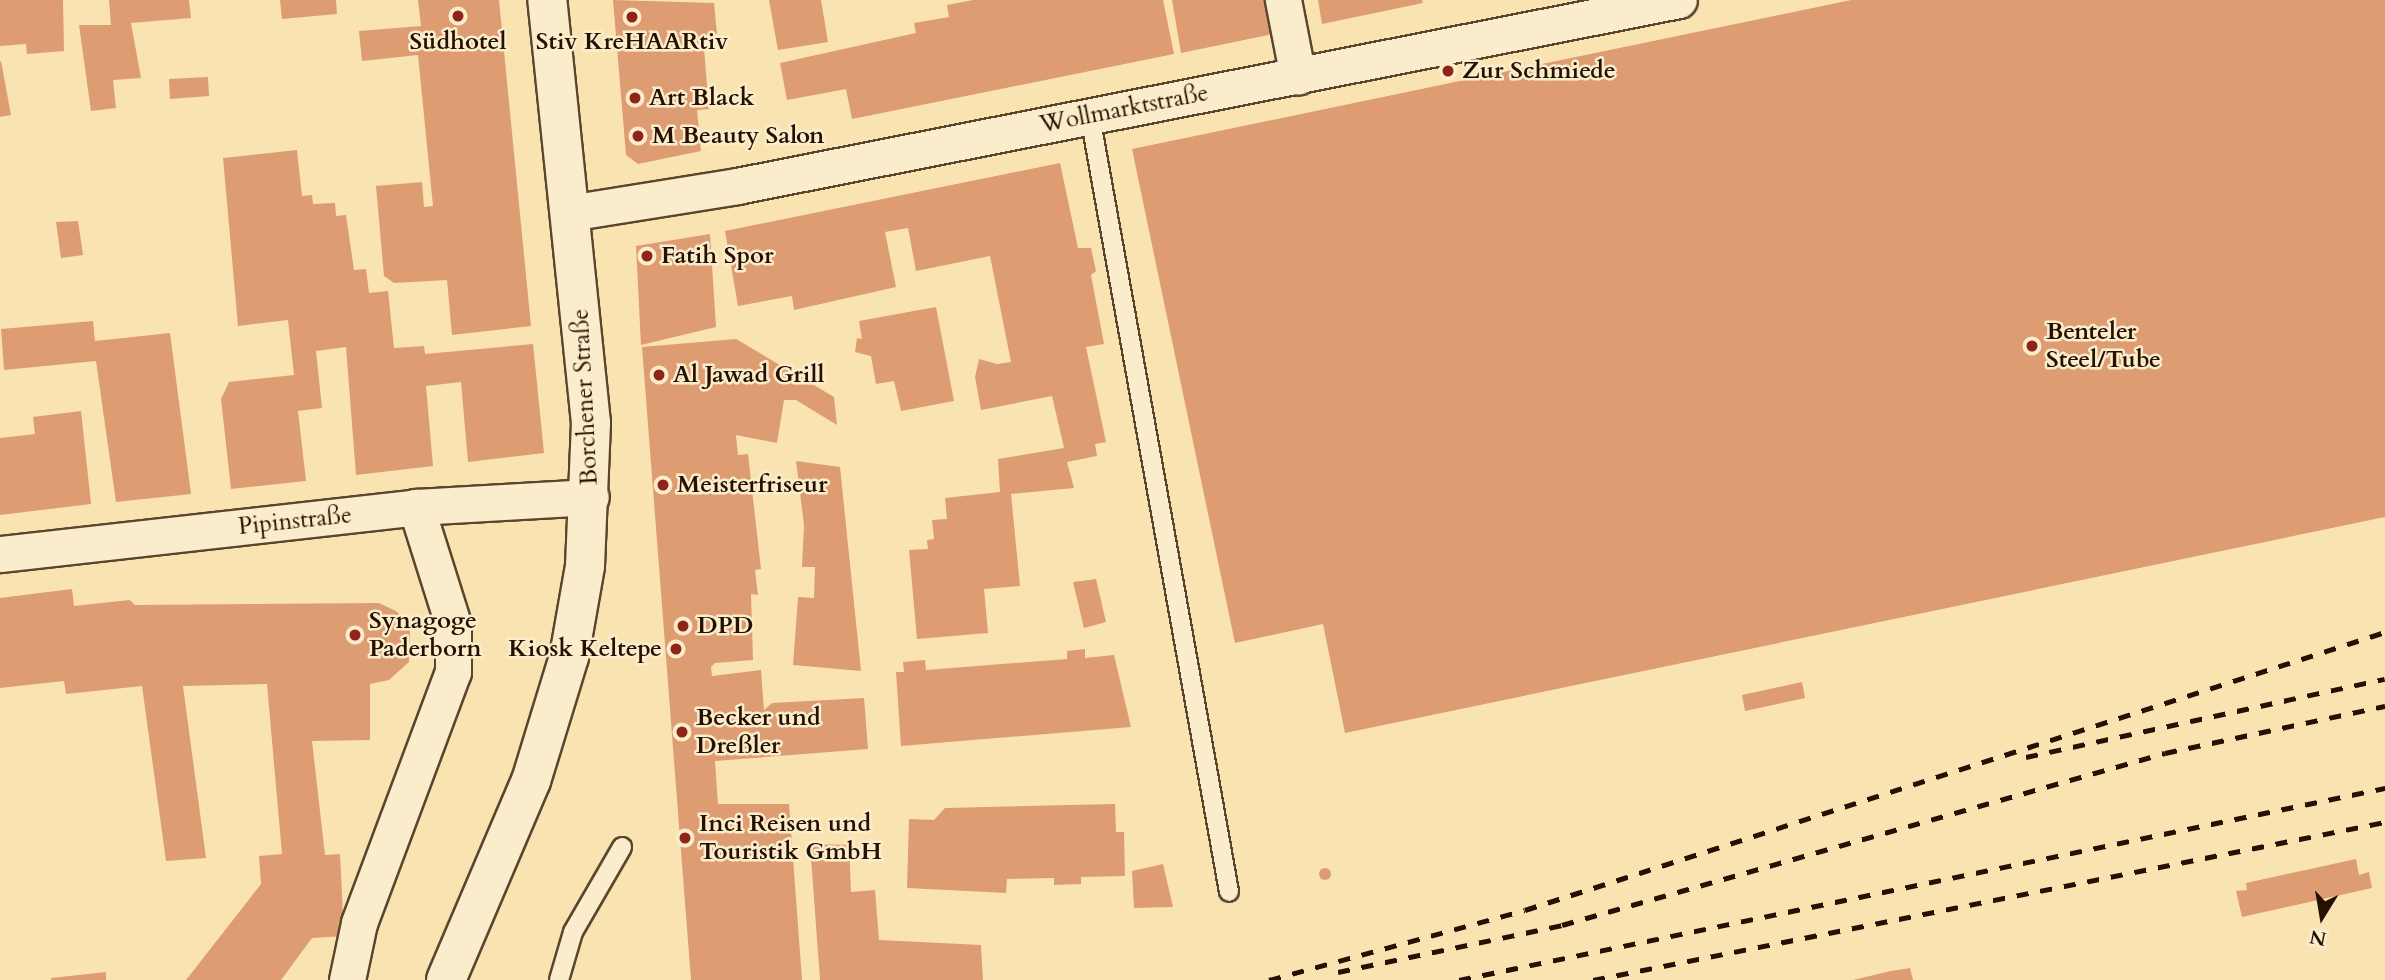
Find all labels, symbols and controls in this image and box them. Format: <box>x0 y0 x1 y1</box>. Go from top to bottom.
marker: Südhotel <box>450 8 466 24</box>
marker: Stiv KreHAARtiv <box>624 9 640 25</box>
place label: Südhotel <box>410 28 506 56</box>
place label: Stiv KreHAARtiv <box>536 28 728 56</box>
place label: Zur Schmiede <box>1462 57 1616 85</box>
marker: Zur Schmiede <box>1440 63 1456 79</box>
street label: Wollmarktstraße <box>1037 79 1211 139</box>
place label: Art Black <box>649 84 754 112</box>
marker: Art Black <box>627 90 643 106</box>
place label: M Beauty Salon <box>652 122 824 150</box>
marker: M Beauty Salon <box>630 128 646 144</box>
place label: Fatih Spor <box>661 242 774 270</box>
marker: Fatih Spor <box>639 248 655 264</box>
street label: Borchener Straße <box>566 308 604 486</box>
place label: Benteler Steel/Tube <box>2046 318 2161 374</box>
marker: Benteler Steel/Tube <box>2024 338 2040 354</box>
place label: Al Jawad Grill <box>673 361 824 389</box>
marker: Al Jawad Grill <box>651 367 667 383</box>
place label: Meisterfriseur <box>677 471 828 499</box>
marker: Meisterfriseur <box>655 477 671 493</box>
street label: Pipinstraße <box>237 501 353 541</box>
place label: Synagoge Paderborn <box>369 607 482 663</box>
place label: DPD <box>697 612 753 640</box>
marker: DPD <box>675 618 691 634</box>
marker: Synagoge Paderborn <box>347 627 363 643</box>
place label: Kiosk Keltepe <box>508 635 662 663</box>
marker: Kiosk Keltepe <box>668 641 684 657</box>
place label: Becker und Dreßler <box>696 704 821 760</box>
marker: Becker und Dreßler <box>674 724 690 740</box>
place label: Inci Reisen und Touristik GmbH <box>699 810 882 866</box>
marker: Inci Reisen und Touristik GmbH <box>677 830 693 846</box>
north arrow <box>2287 882 2357 952</box>
text: N <box>2307 923 2329 952</box>

